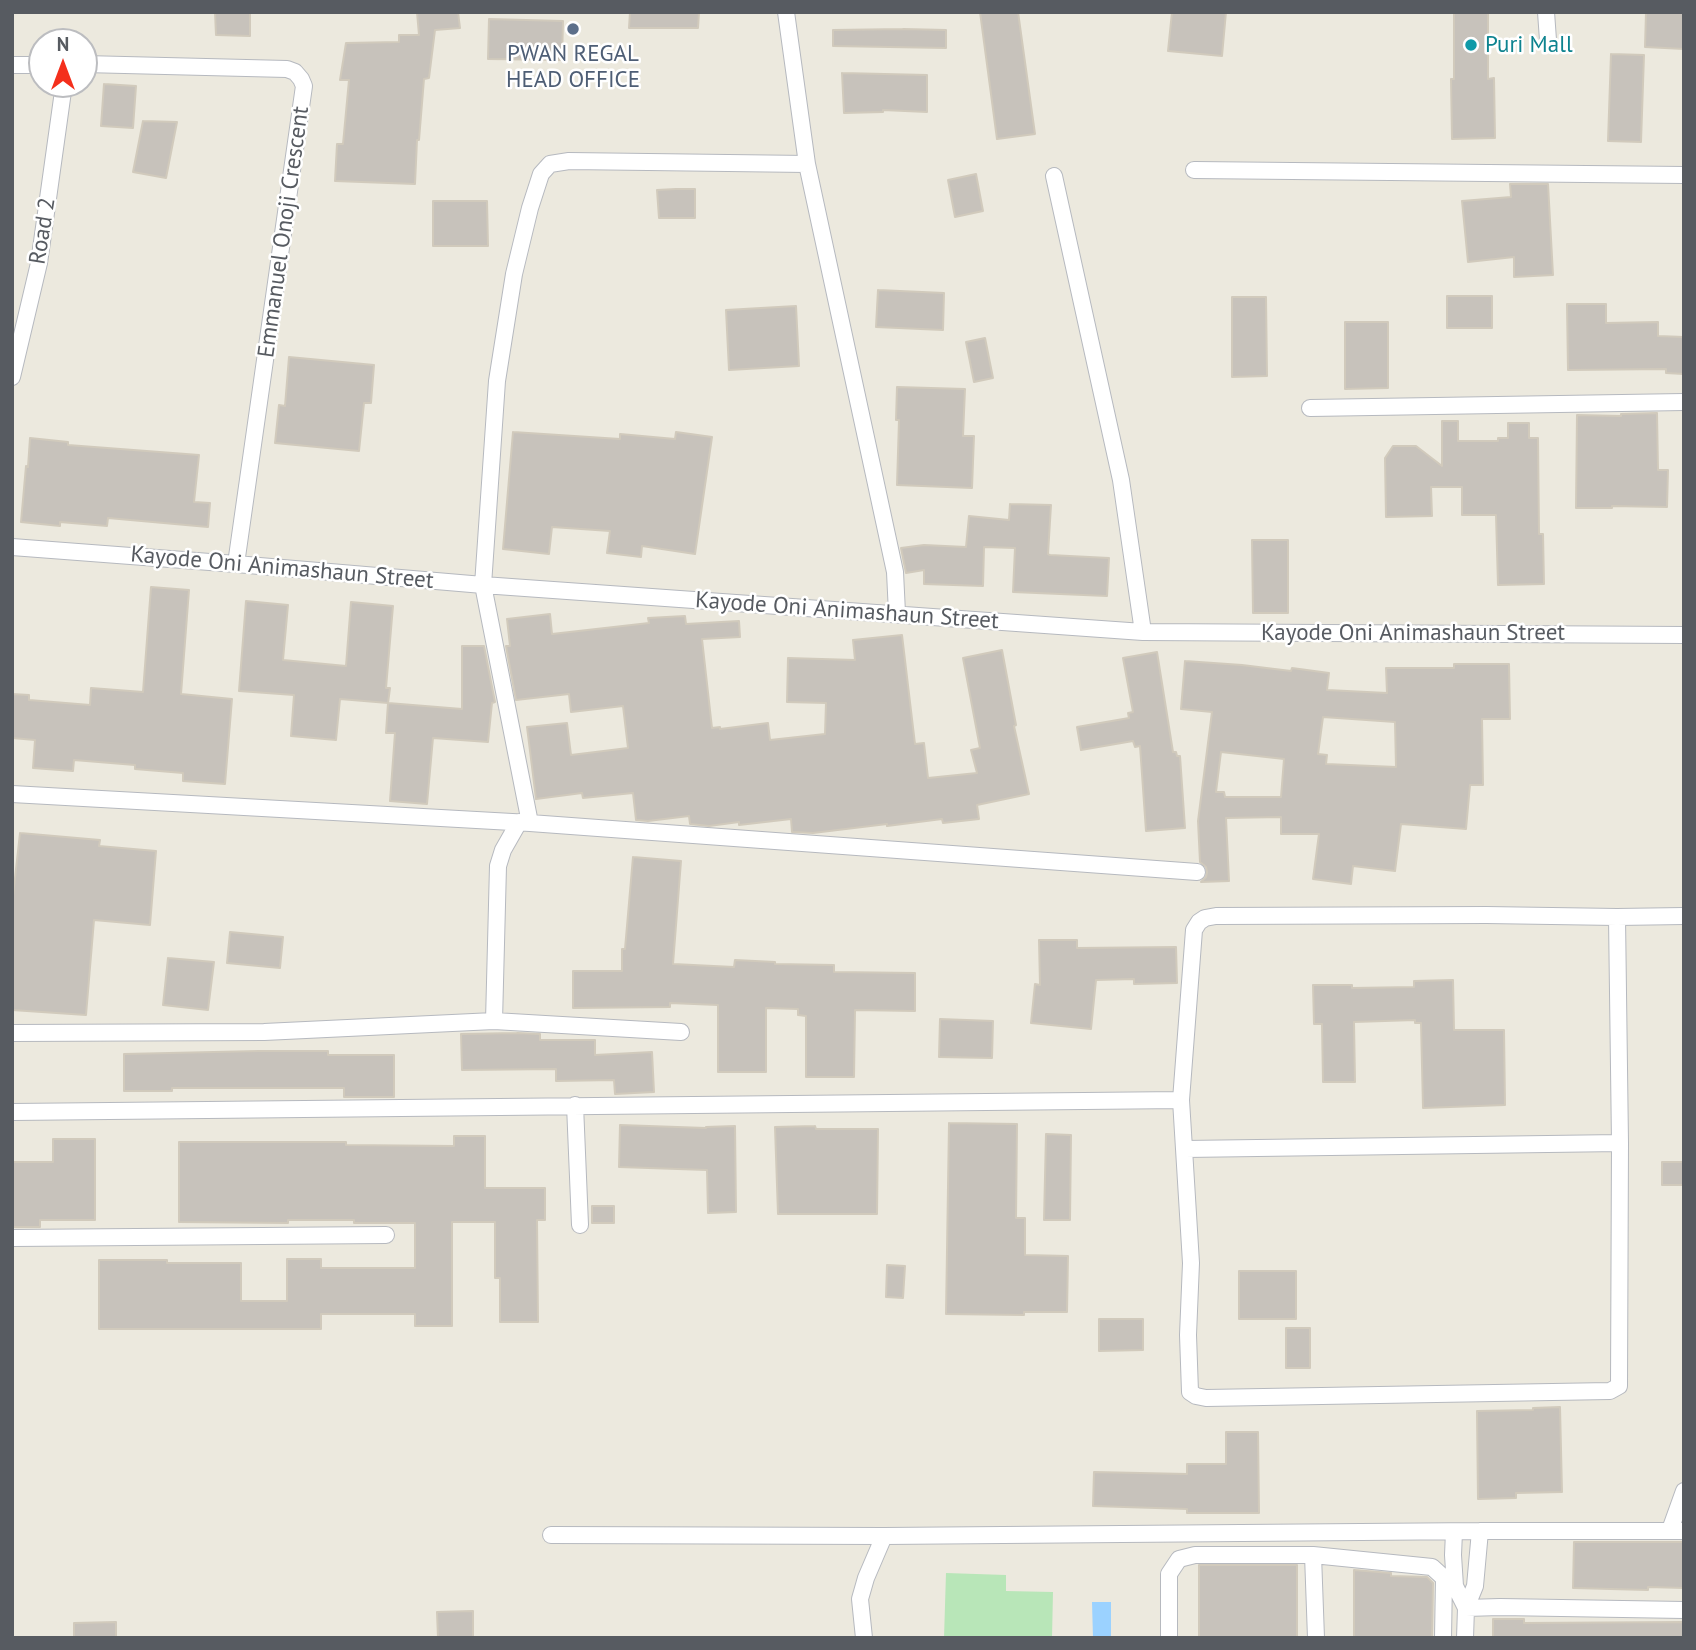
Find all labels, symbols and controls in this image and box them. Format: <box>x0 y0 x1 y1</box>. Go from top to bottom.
marker: PWAN REGAL HEAD OFFICE <box>565 21 581 37</box>
north arrow <box>28 28 98 98</box>
place label: Puri Mall <box>1485 31 1573 59</box>
text: N <box>57 32 69 56</box>
marker: Puri Mall <box>1463 37 1479 53</box>
place label: PWAN REGAL HEAD OFFICE <box>506 40 640 94</box>
street label: Emmanuel Onoji Crescent <box>253 105 315 359</box>
street label: Road 2 <box>24 196 62 266</box>
street label: Kayode Oni Animashaun Street <box>129 541 435 595</box>
street label: Kayode Oni Animashaun Street <box>694 587 1000 635</box>
street label: Kayode Oni Animashaun Street <box>1261 619 1565 647</box>

